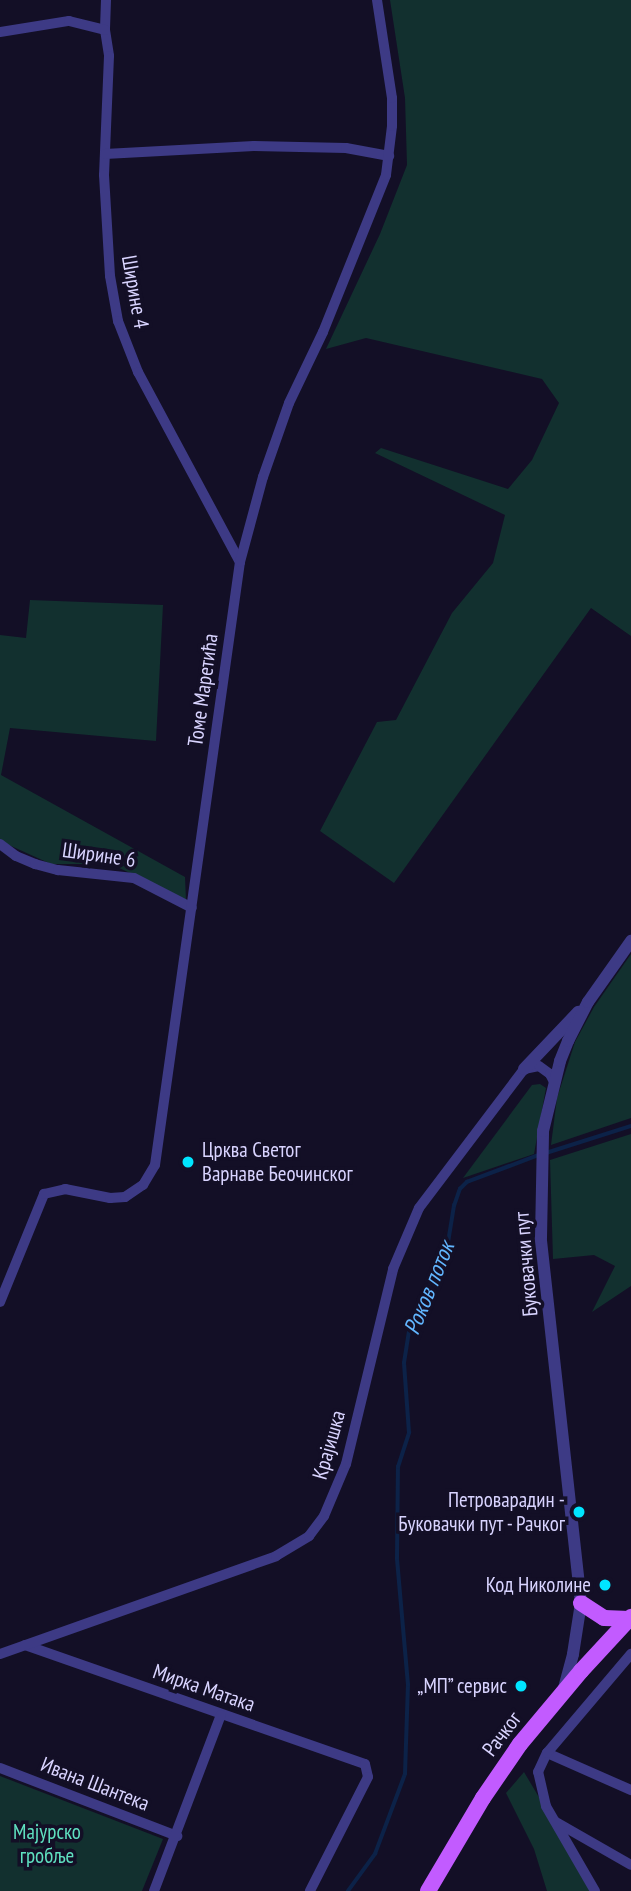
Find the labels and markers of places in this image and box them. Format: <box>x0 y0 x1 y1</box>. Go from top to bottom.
place label: Црква Светог Варнаве Беочинског <box>202 1137 353 1187</box>
marker: Црква Светог Варнаве Беочинског <box>180 1154 196 1170</box>
place label: Петроварадин - Буковачки пут - Рачког <box>396 1487 565 1537</box>
marker: Петроварадин - Буковачки пут - Рачког <box>571 1504 587 1520</box>
place label: Код Николине <box>486 1572 591 1598</box>
marker: Код Николине <box>597 1577 613 1593</box>
place label: „МП” сервис <box>416 1673 507 1699</box>
marker: „МП” сервис <box>513 1678 529 1694</box>

